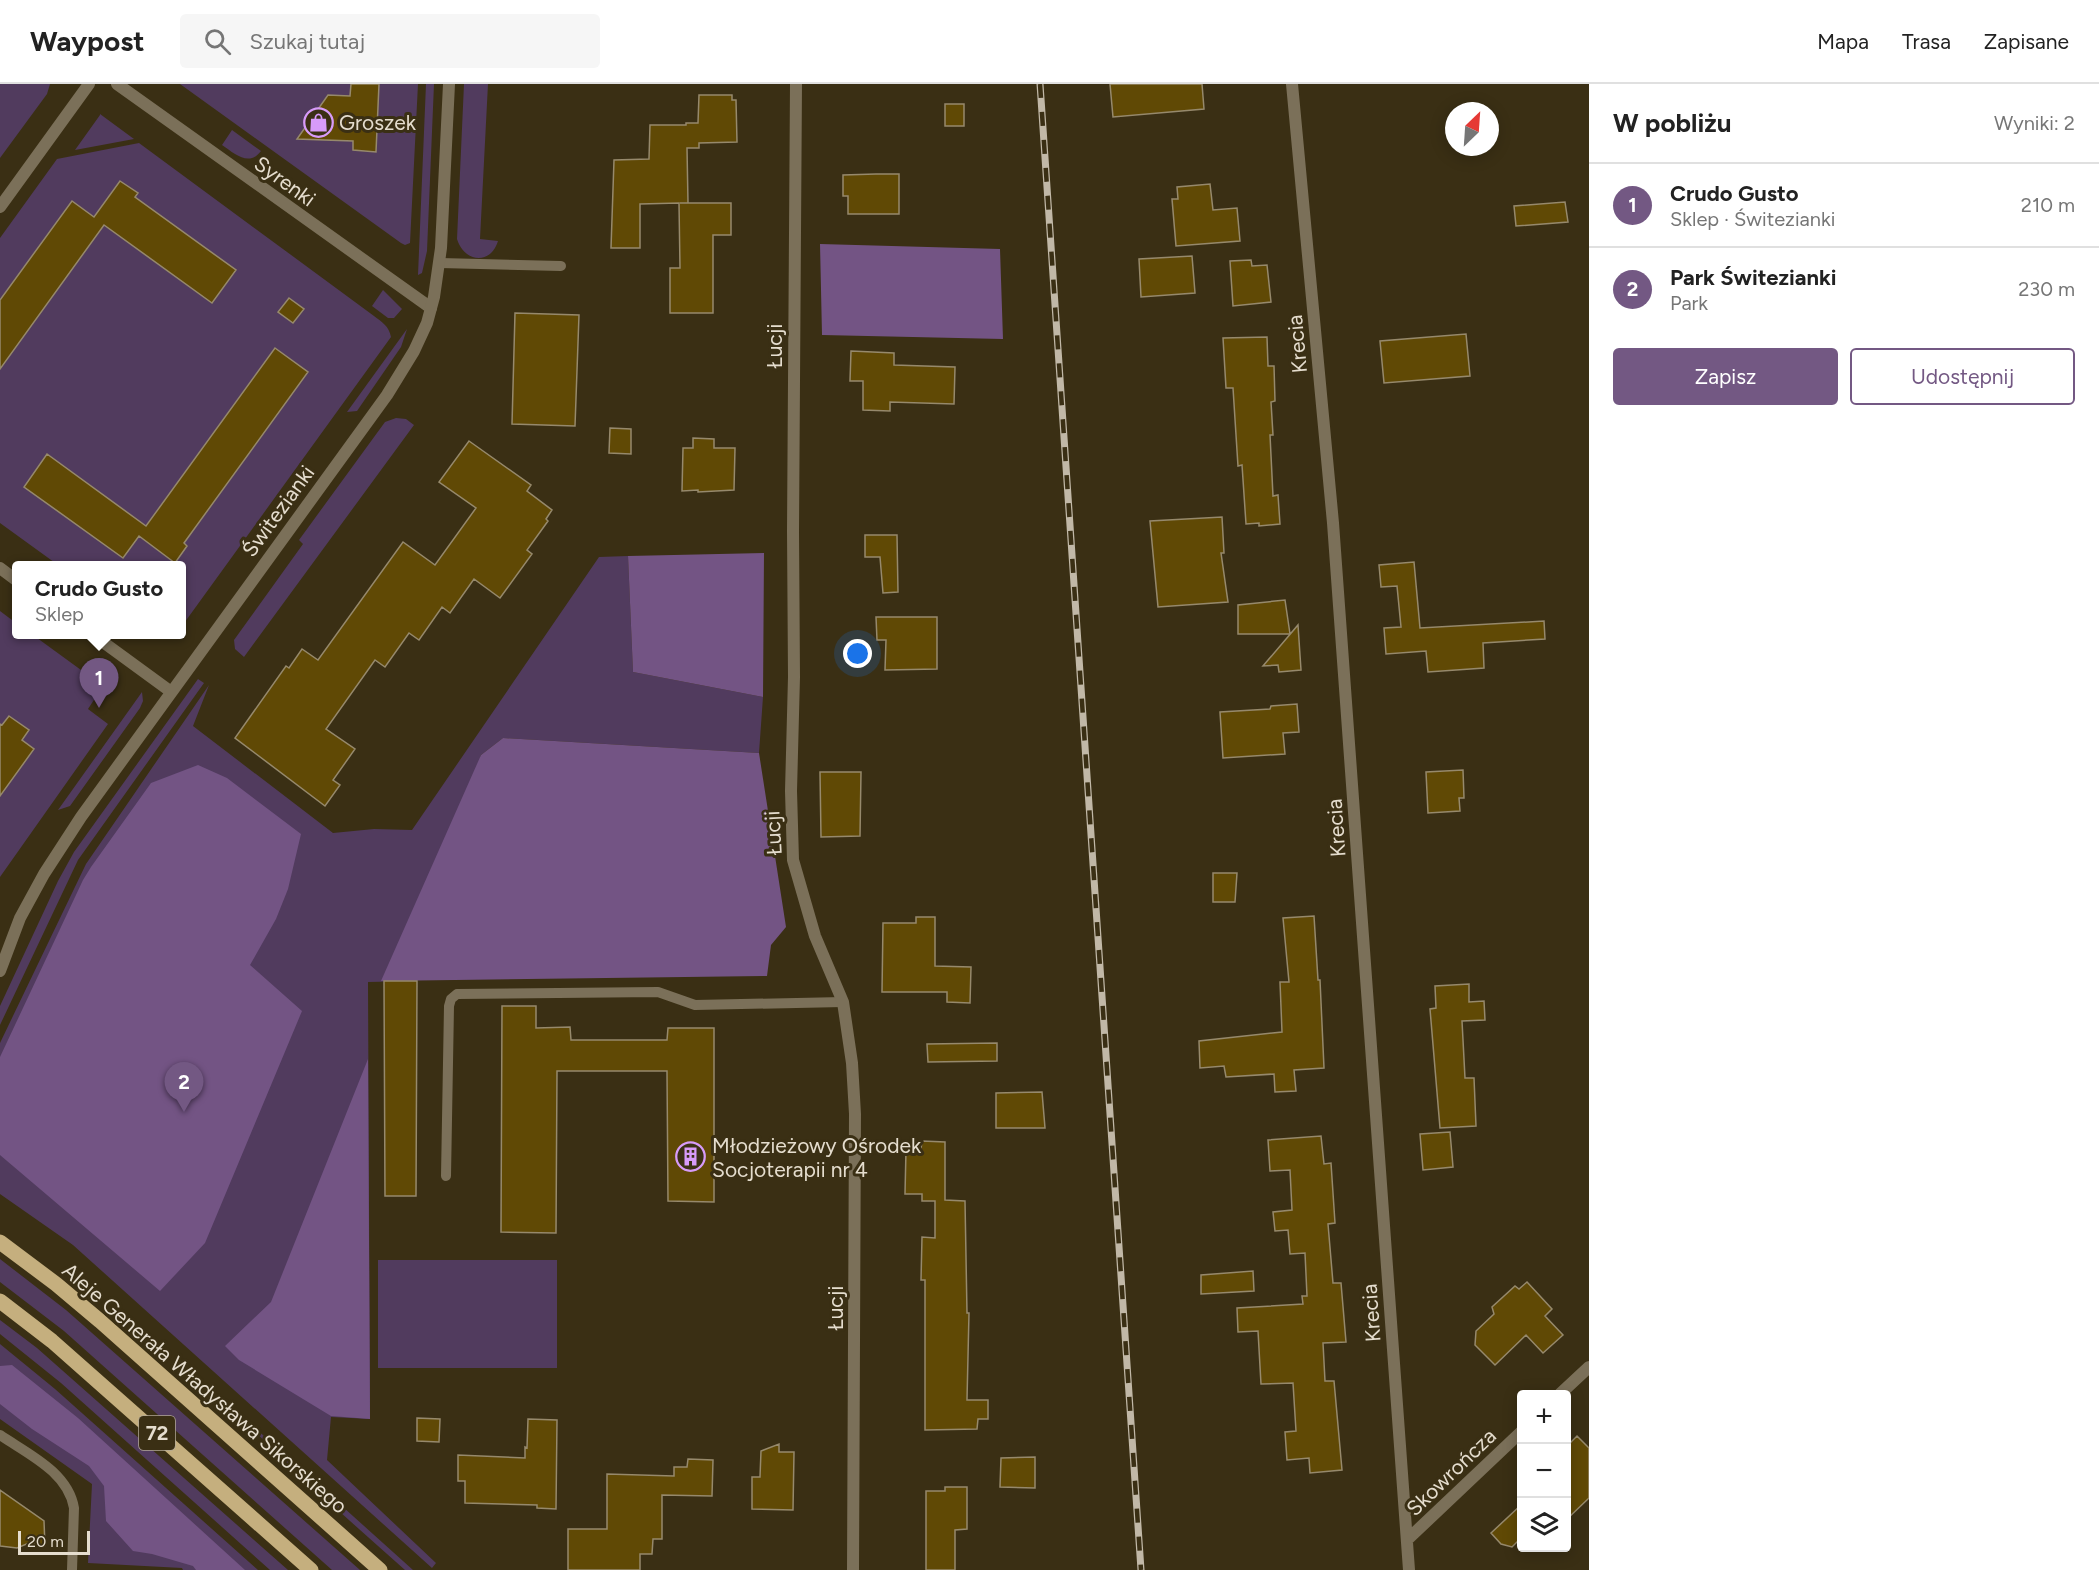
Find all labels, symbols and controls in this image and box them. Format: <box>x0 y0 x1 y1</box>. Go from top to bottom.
search box <box>180 14 600 68</box>
text: Waypost <box>30 24 144 58</box>
icon: search <box>201 25 234 58</box>
text: Szukaj tutaj <box>249 28 365 55</box>
text: Mapa <box>1817 29 1869 54</box>
text: Trasa <box>1902 29 1951 54</box>
text: Zapisane <box>1984 29 2069 54</box>
north arrow <box>1445 102 1499 156</box>
shop icon: Groszek <box>302 106 334 138</box>
text: W pobliżu <box>1613 107 1731 139</box>
place label: Groszek <box>339 110 417 135</box>
text: Wyniki: 2 <box>1994 111 2075 135</box>
street label: Syrenki <box>250 151 320 211</box>
text: Crudo Gusto <box>1670 180 1798 207</box>
text: 1 <box>1628 193 1637 217</box>
text: 210 m <box>2021 193 2075 217</box>
text: Sklep · Świtezianki <box>1670 207 1835 231</box>
text: Park Świtezianki <box>1670 264 1837 291</box>
text: 2 <box>1627 277 1638 301</box>
text: 230 m <box>2018 277 2075 301</box>
text: Park <box>1670 291 1708 315</box>
street label: Krecia <box>1282 314 1312 374</box>
street label: Łucji <box>762 324 787 368</box>
button: Zapisz <box>1613 348 1838 405</box>
button: Udostępnij <box>1850 348 2075 405</box>
street label: Świtezianki <box>237 461 319 561</box>
popup <box>12 561 186 639</box>
text: Crudo Gusto <box>35 575 163 602</box>
text: Sklep <box>35 602 84 626</box>
your location <box>843 639 872 668</box>
pin: 1 <box>80 658 118 708</box>
street label: Krecia <box>1321 798 1351 858</box>
street label: Łucji <box>759 810 787 856</box>
pin: 2 <box>164 1062 204 1112</box>
place label: Młodzieżowy Ośrodek Socjoterapii nr 4 <box>712 1133 922 1182</box>
building icon: Młodzieżowy Ośrodek Socjoterapii nr 4 <box>675 1141 707 1173</box>
street label: Aleje Generała Władysława Sikorskiego <box>57 1257 353 1519</box>
street label: Krecia <box>1356 1283 1386 1343</box>
street label: Łucji <box>823 1286 848 1330</box>
map controls <box>1517 1390 1571 1552</box>
button: + <box>1517 1390 1571 1444</box>
road number: 72 <box>139 1416 175 1450</box>
street label: Skowrończa <box>1401 1423 1501 1521</box>
button: − <box>1517 1444 1571 1498</box>
button: layers <box>1517 1498 1571 1552</box>
scale bar <box>18 1528 90 1556</box>
text: 20 m <box>27 1532 64 1551</box>

